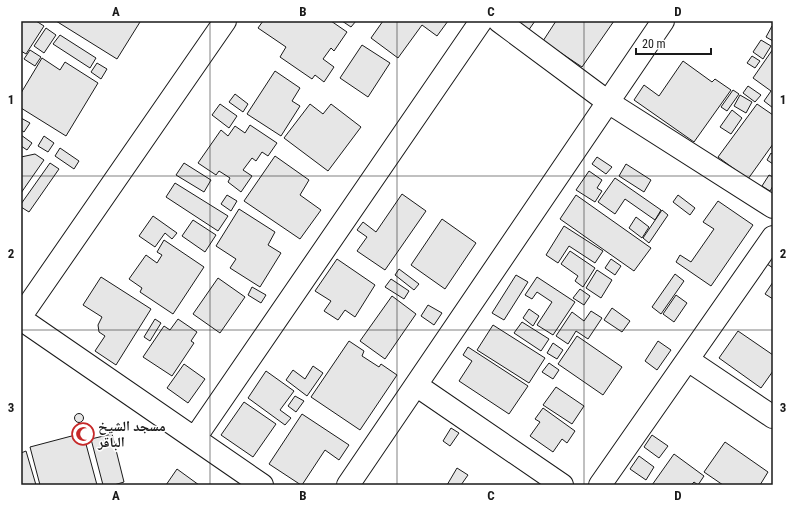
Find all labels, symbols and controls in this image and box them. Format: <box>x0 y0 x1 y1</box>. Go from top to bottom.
text: A <box>112 4 120 19</box>
text: B <box>299 4 307 19</box>
text: C <box>487 4 495 19</box>
text: D <box>674 4 682 19</box>
scale bar <box>636 30 711 56</box>
text: 20 m <box>642 37 666 51</box>
text: 1 <box>8 92 14 107</box>
text: 1 <box>780 92 786 107</box>
text: 2 <box>8 246 15 261</box>
text: 2 <box>780 246 787 261</box>
text: 3 <box>8 400 14 415</box>
text: 3 <box>780 400 786 415</box>
place label: مسجد الشيخ الباقر <box>97 418 166 451</box>
mosque icon: مسجد الشيخ الباقر <box>70 421 96 447</box>
text: A <box>112 488 120 503</box>
text: B <box>299 488 307 503</box>
text: C <box>487 488 495 503</box>
text: D <box>674 488 682 503</box>

